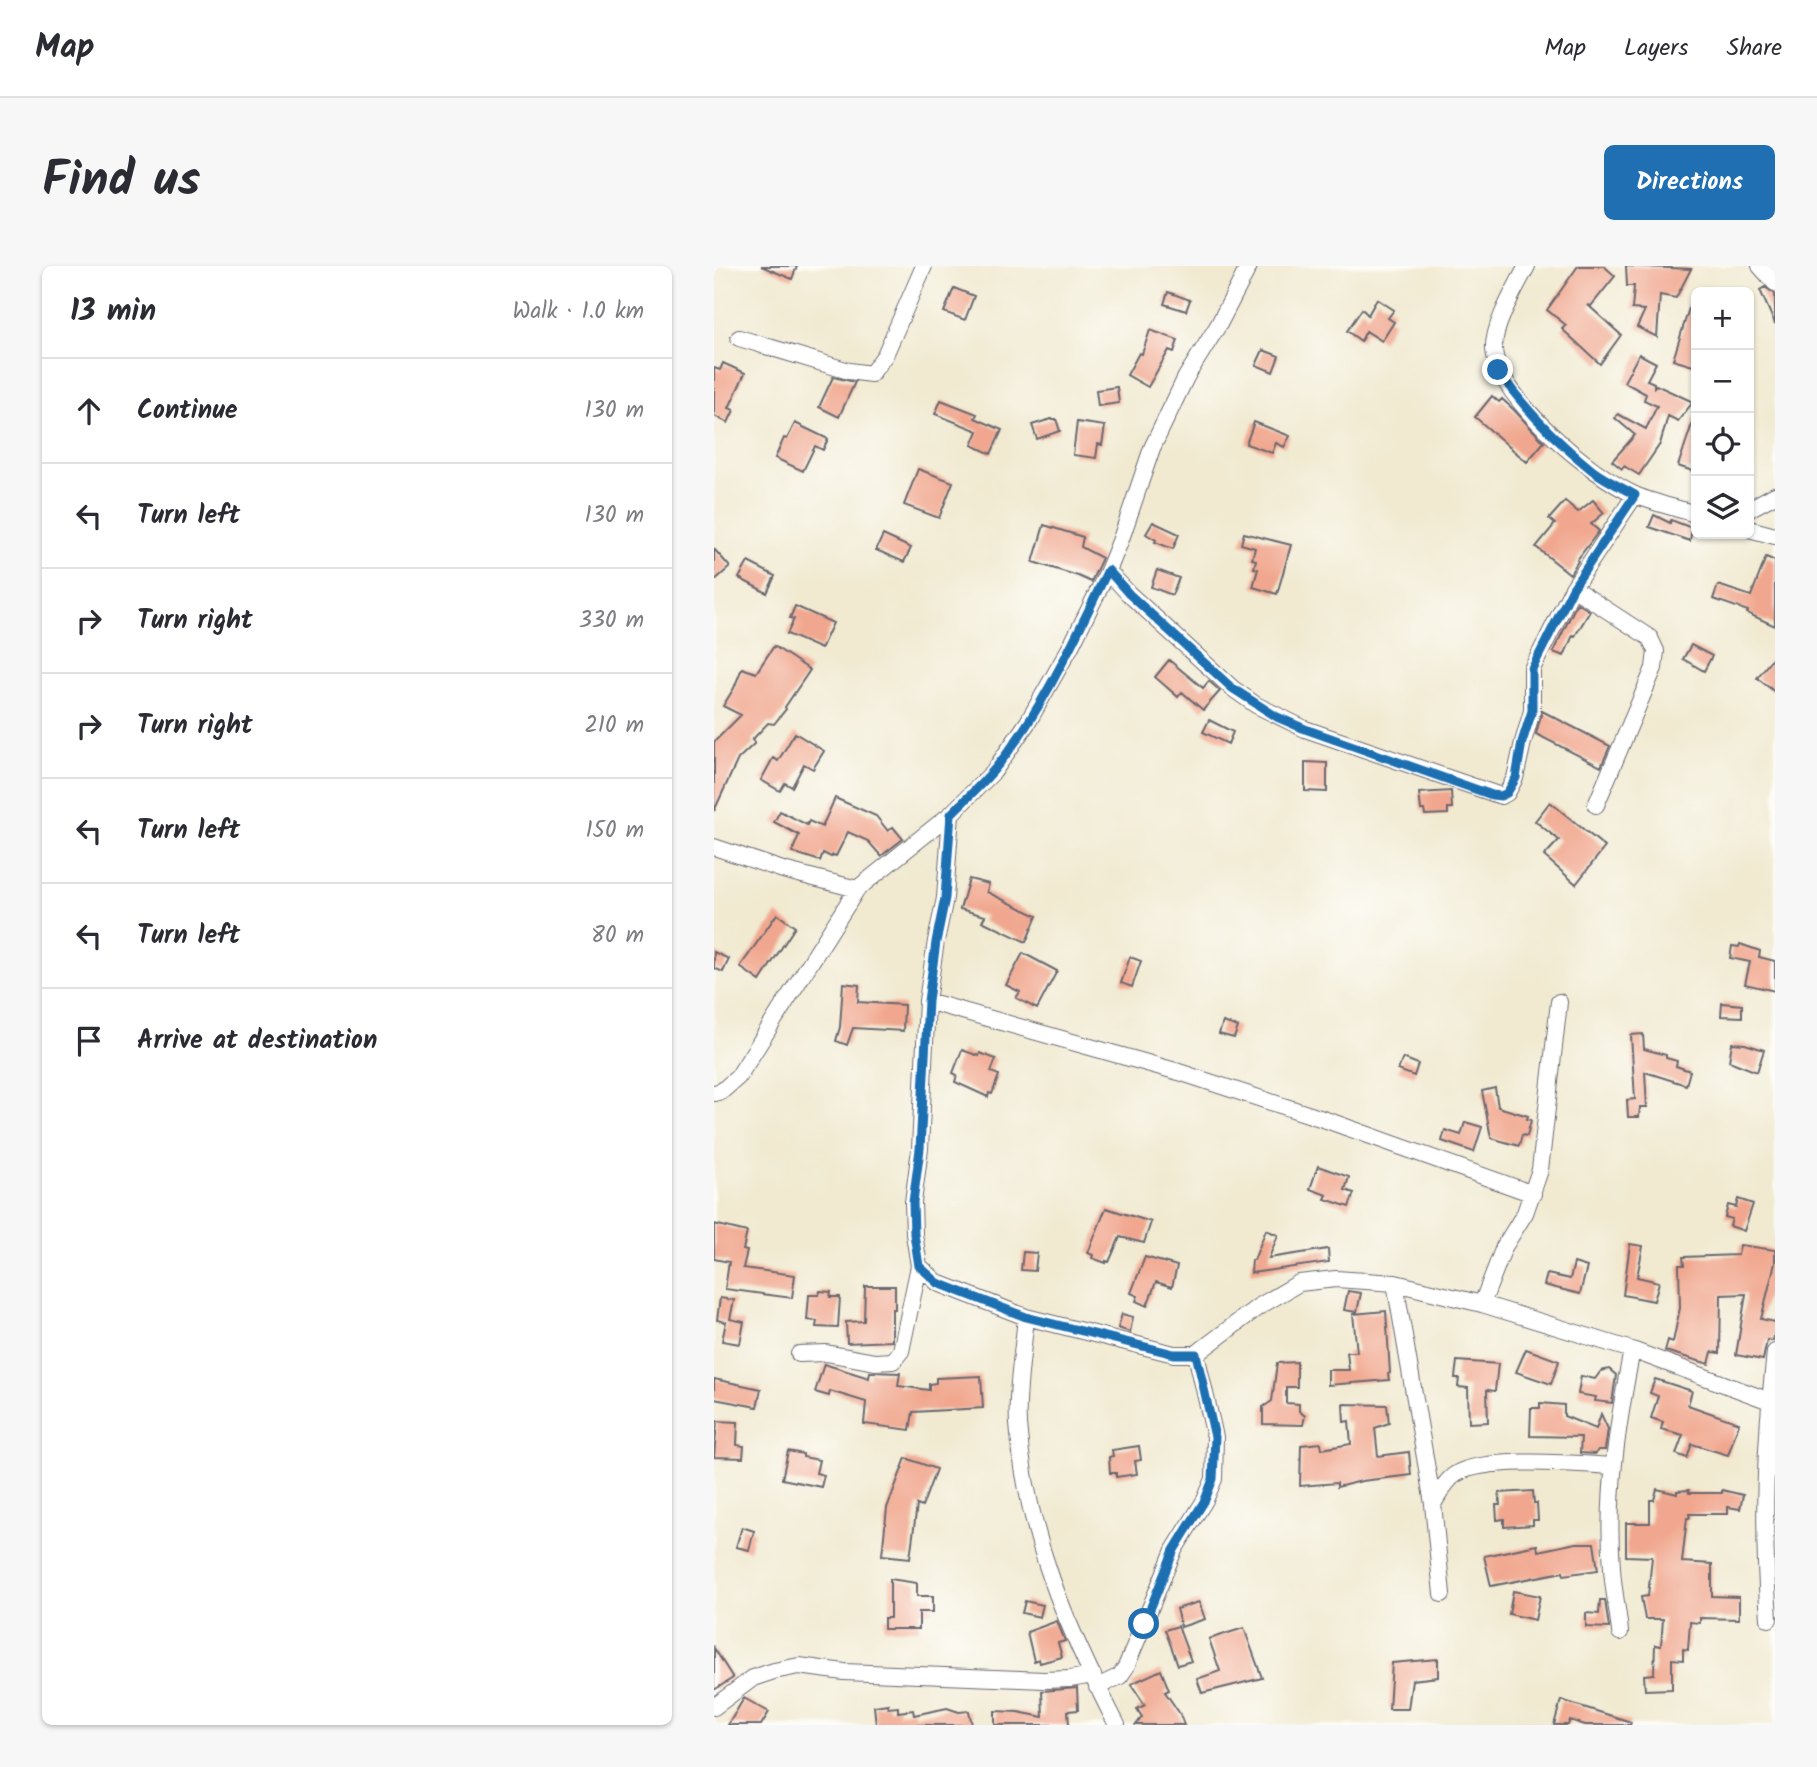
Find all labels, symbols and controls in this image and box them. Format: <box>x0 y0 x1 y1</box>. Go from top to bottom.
text: Map <box>35 22 95 75</box>
text: Map <box>1544 29 1586 68</box>
text: Layers <box>1624 29 1688 68</box>
text: Share <box>1726 29 1782 68</box>
text: Find us <box>42 143 200 221</box>
button: Directions <box>1604 145 1775 220</box>
map controls <box>1691 287 1754 539</box>
button: + <box>1691 287 1754 350</box>
text: 13 min <box>70 288 156 336</box>
text: Walk · 1.0 km <box>512 294 644 330</box>
button: − <box>1691 350 1754 413</box>
route end <box>1482 354 1513 385</box>
text: Continue <box>137 390 238 432</box>
icon: ahead <box>70 392 108 430</box>
text: 130 m <box>585 393 644 429</box>
button: locate <box>1691 413 1754 476</box>
button: layers <box>1691 476 1754 539</box>
text: Turn left <box>137 495 240 537</box>
icon: left <box>70 497 108 535</box>
text: 130 m <box>585 498 644 534</box>
text: Turn right <box>137 600 253 642</box>
icon: right <box>70 602 108 640</box>
text: 330 m <box>579 603 644 639</box>
text: Turn right <box>137 705 253 747</box>
icon: right <box>70 707 108 745</box>
text: 210 m <box>584 708 644 744</box>
text: Turn left <box>137 810 240 852</box>
icon: left <box>70 812 108 850</box>
text: 150 m <box>585 813 644 849</box>
text: Turn left <box>137 915 240 957</box>
icon: left <box>70 917 108 955</box>
text: 80 m <box>591 918 644 954</box>
text: Arrive at destination <box>137 1020 377 1062</box>
icon: arrive <box>70 1022 108 1060</box>
route start <box>1128 1608 1159 1639</box>

